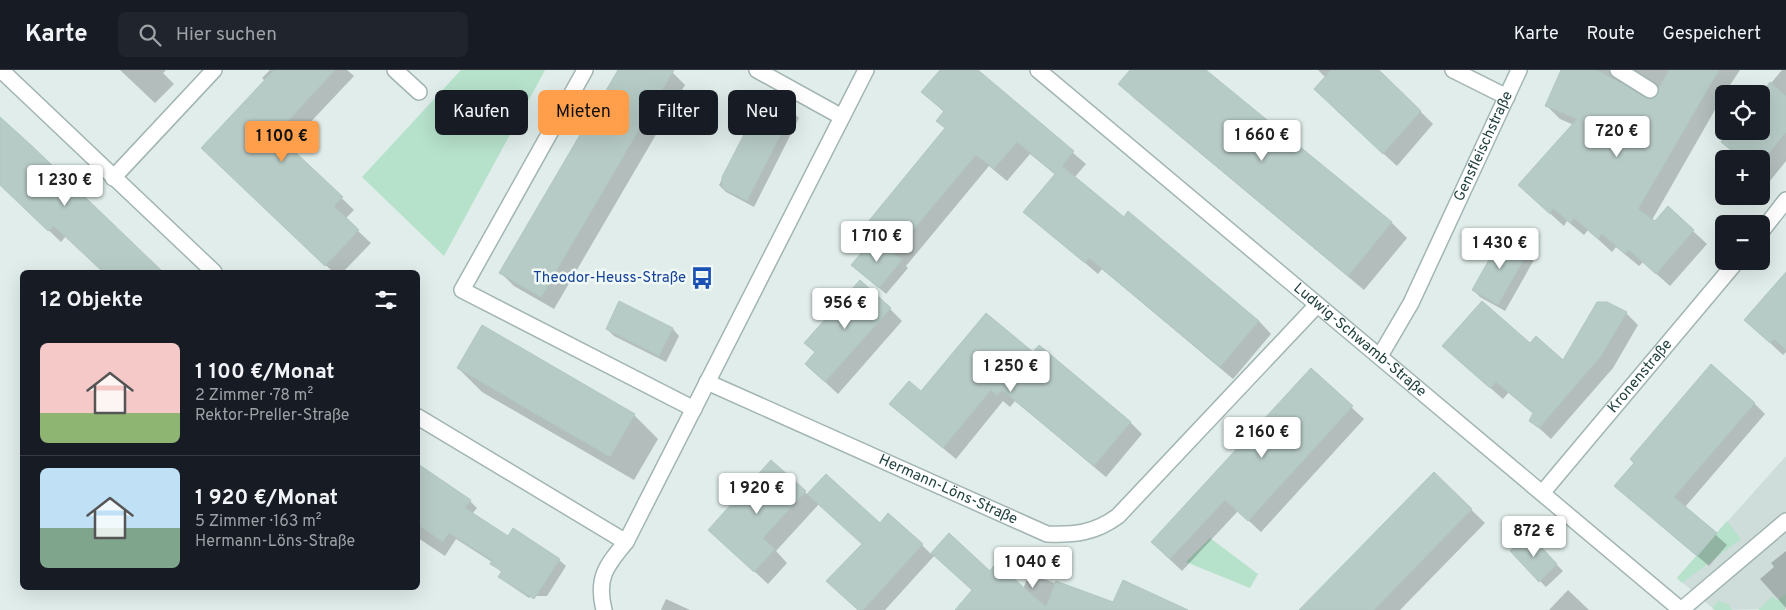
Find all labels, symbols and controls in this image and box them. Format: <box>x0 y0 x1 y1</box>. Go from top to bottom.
search box <box>118 12 468 57</box>
text: Karte <box>25 20 88 50</box>
icon: search <box>136 21 164 49</box>
text: Hier suchen <box>176 23 277 47</box>
text: Karte <box>1514 23 1559 46</box>
text: Route <box>1587 23 1635 46</box>
text: Gespeichert <box>1663 23 1761 46</box>
map controls <box>1715 85 1770 270</box>
button: locate <box>1715 85 1770 140</box>
street label: Gensfleischstraße <box>1450 88 1517 205</box>
chip: Kaufen <box>435 90 528 135</box>
chip: Mieten <box>538 90 629 135</box>
chip: Filter <box>639 90 718 135</box>
chip: Neu <box>728 90 796 135</box>
pin: 720 € <box>1582 116 1652 158</box>
pin: 1 660 € <box>1216 119 1308 162</box>
pin: 1 100 € <box>236 121 328 163</box>
text: 720 € <box>1596 122 1638 142</box>
text: 1 660 € <box>1235 126 1289 146</box>
text: 1 100 € <box>256 127 308 147</box>
button: + <box>1715 150 1770 205</box>
pin: 1 230 € <box>19 164 111 207</box>
text: 1 230 € <box>38 171 92 191</box>
button: − <box>1715 215 1770 270</box>
pin: 1 710 € <box>831 220 923 263</box>
text: 1 710 € <box>852 227 902 247</box>
pin: 1 430 € <box>1454 228 1546 270</box>
text: 1 430 € <box>1473 234 1527 254</box>
bus stop icon: Theodor-Heuss-Straße <box>689 265 715 291</box>
place label: Theodor-Heuss-Straße <box>533 269 686 288</box>
street label: Ludwig-Schwamb-Straße <box>1289 279 1430 401</box>
icon: filters <box>372 286 400 314</box>
text: 12 Objekte <box>40 287 143 314</box>
pin: 956 € <box>810 288 880 330</box>
text: 956 € <box>823 294 867 314</box>
street label: Kronenstraße <box>1604 335 1677 417</box>
pin: 1 250 € <box>965 350 1057 393</box>
text: 1 250 € <box>984 357 1038 377</box>
text: 1 100 €/Monat <box>195 359 335 386</box>
icon: home <box>80 363 140 423</box>
text: 2 Zimmer · 78 m² <box>195 386 313 406</box>
text: Rektor-Preller-Straße <box>195 406 349 426</box>
pin: 2 160 € <box>1216 416 1308 459</box>
text: 2 160 € <box>1235 423 1289 443</box>
street label: Hermann-Löns-Straße <box>876 450 1020 529</box>
pin: 1 920 € <box>711 472 803 515</box>
text: 1 920 € <box>730 479 784 499</box>
text: 1 920 €/Monat <box>195 485 338 512</box>
icon: home <box>80 488 140 548</box>
text: 5 Zimmer · 163 m² <box>195 512 321 532</box>
pin: 872 € <box>1499 516 1569 558</box>
text: 872 € <box>1513 522 1555 542</box>
text: Hermann-Löns-Straße <box>195 532 355 552</box>
pin: 1 040 € <box>987 546 1079 589</box>
text: 1 040 € <box>1005 553 1061 573</box>

